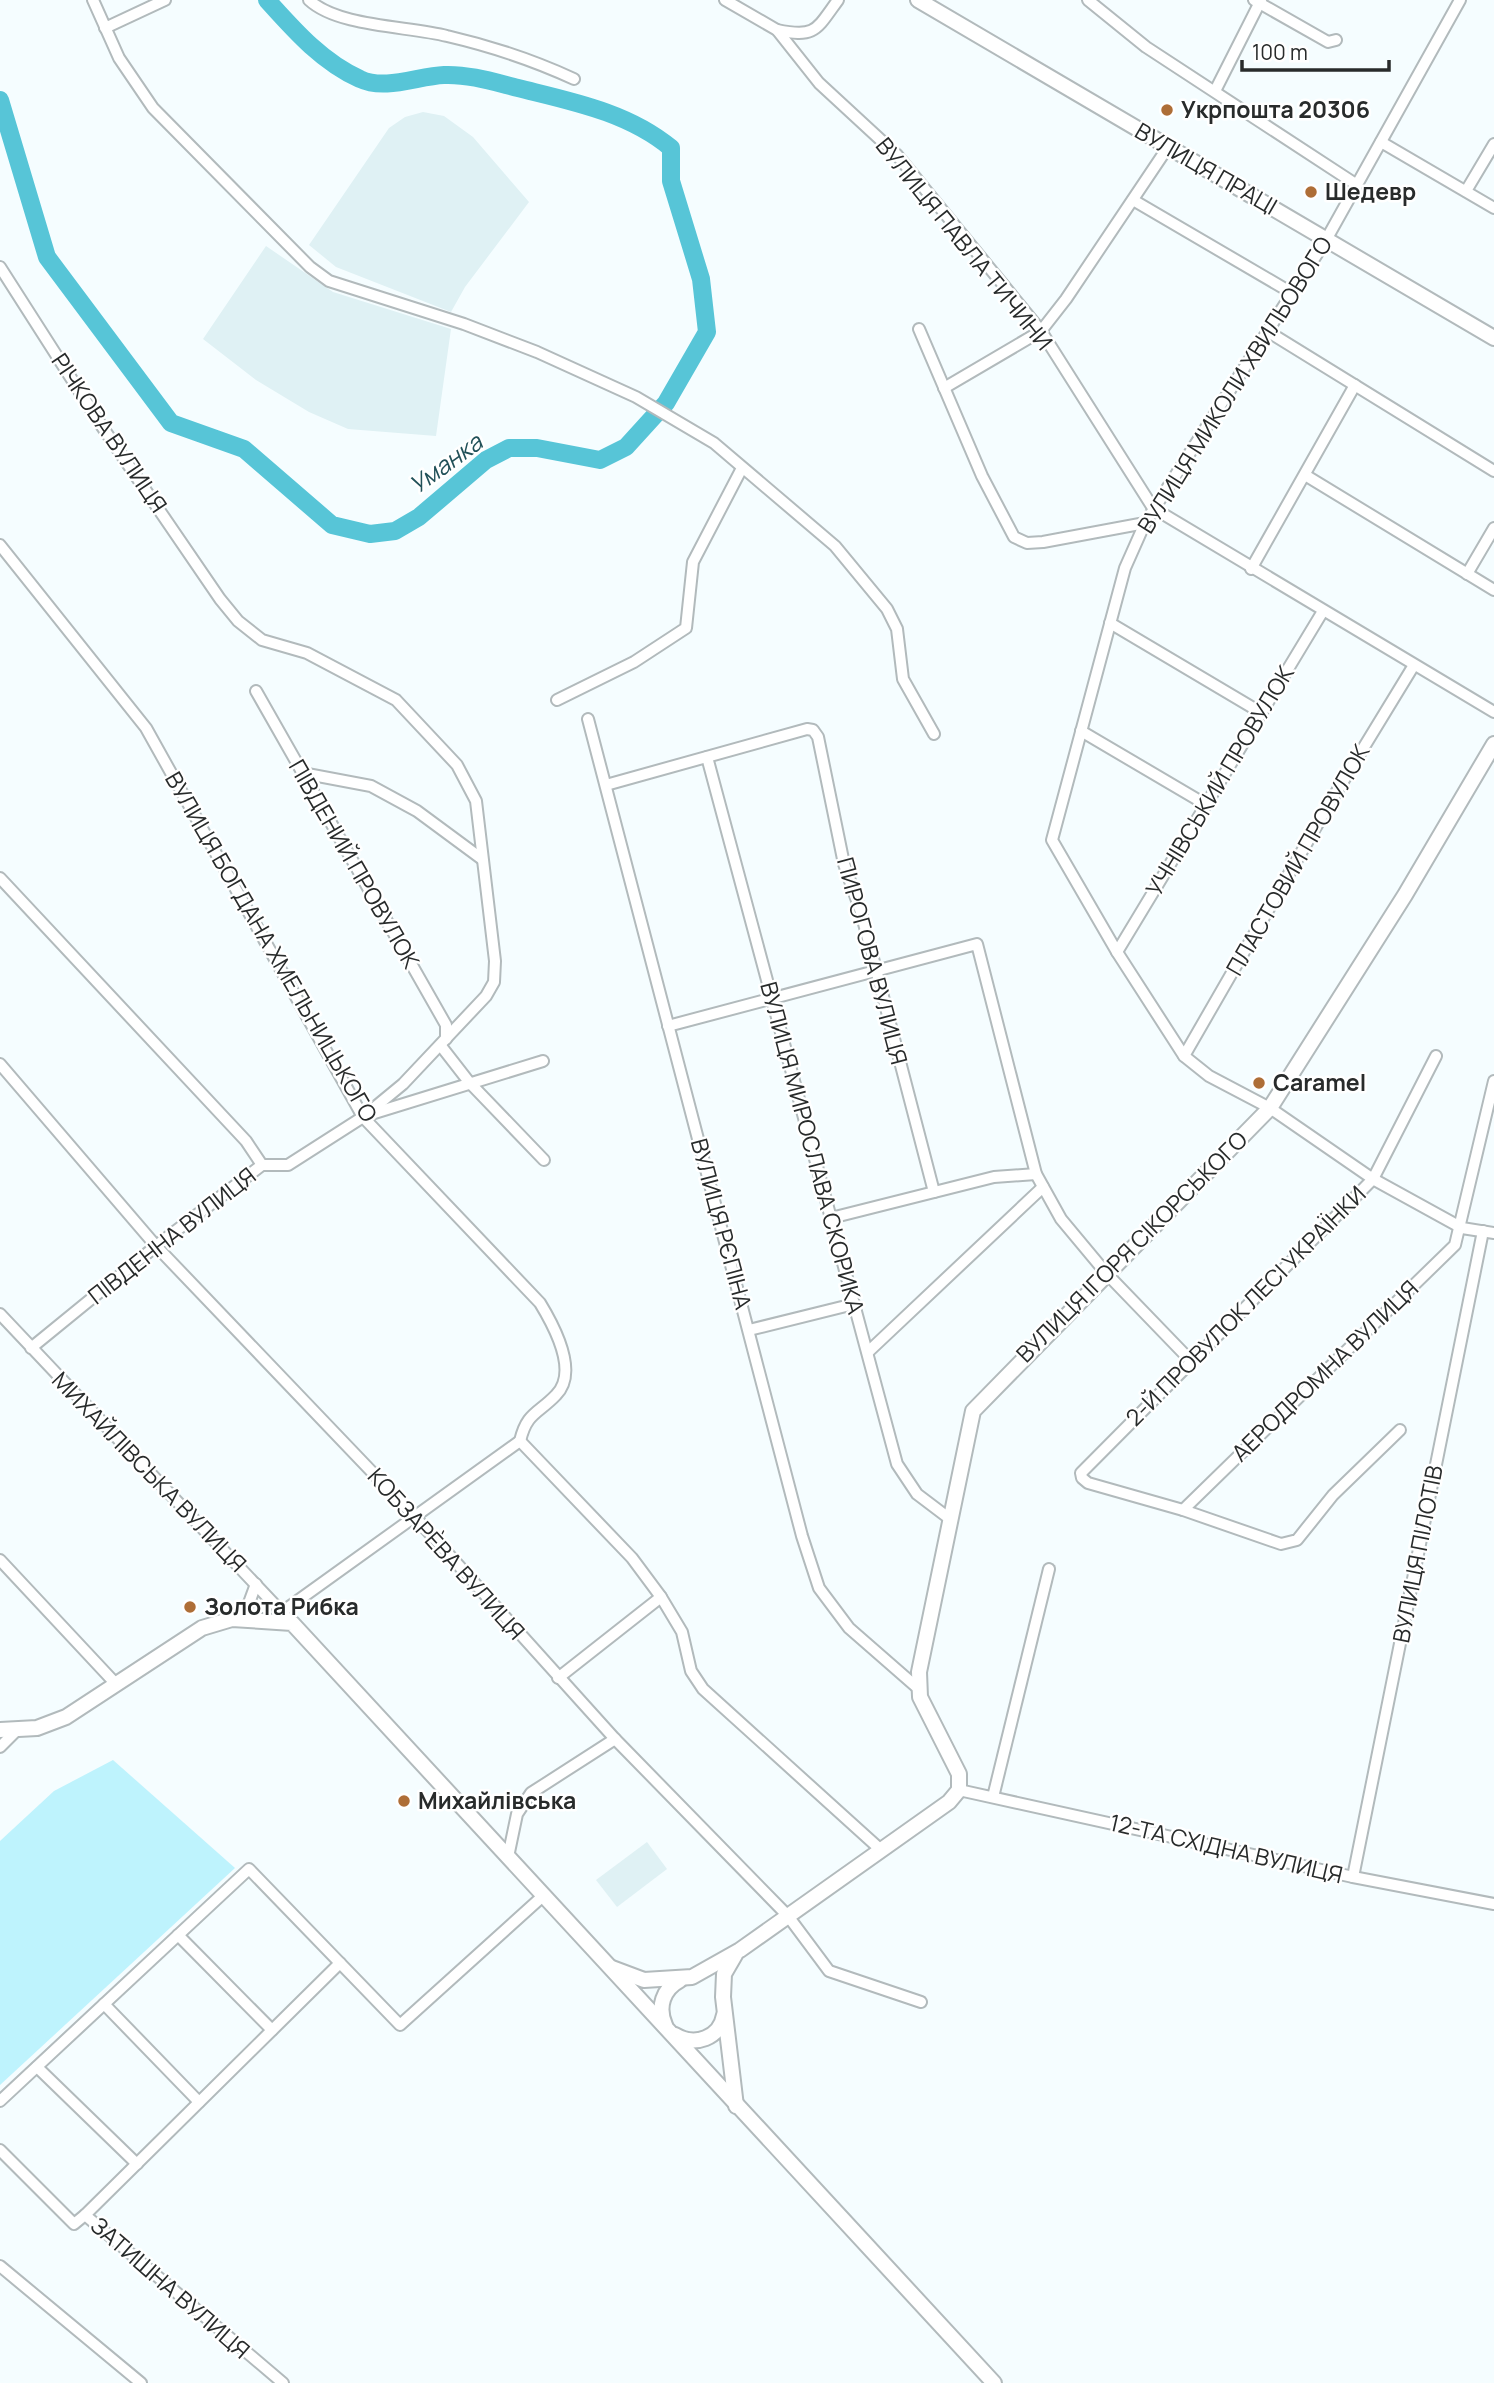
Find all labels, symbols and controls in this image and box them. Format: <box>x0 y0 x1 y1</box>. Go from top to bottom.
scale bar <box>1242 28 1389 72</box>
text: 100 m <box>1252 38 1308 66</box>
place label: Укрпошта 20306 <box>1181 93 1370 125</box>
marker: Укрпошта 20306 <box>1159 102 1175 118</box>
street label: ВУЛИЦЯ ПРАЦІ <box>1130 114 1283 222</box>
street label: ВУЛИЦЯ ПАВЛА ТИЧИНИ <box>869 130 1061 356</box>
place label: Шедевр <box>1325 175 1416 207</box>
marker: Шедевр <box>1303 184 1319 200</box>
street label: ВУЛИЦЯ МИКОЛИ ХВИЛЬОВОГО <box>1129 230 1339 539</box>
street label: РІЧКОВА ВУЛИЦЯ <box>45 346 175 518</box>
water label: Уманка <box>402 424 490 501</box>
street label: УЧНІВСЬКИЙ ПРОВУЛОК <box>1138 659 1301 902</box>
street label: ПЛАСТОВИЙ ПРОВУЛОК <box>1218 738 1377 981</box>
street label: ПІВДЕНИЙ ПРОВУЛОК <box>282 753 428 974</box>
street label: ВУЛИЦЯ БОГДАНА ХМЕЛЬНИЦЬКОГО <box>158 766 386 1127</box>
street label: ПИРОГОВА ВУЛИЦЯ <box>830 854 916 1068</box>
street label: ВУЛИЦЯ МИРОСЛАВА СКОРИКА <box>753 978 873 1318</box>
place label: Caramel <box>1273 1066 1366 1098</box>
marker: Caramel <box>1251 1075 1267 1091</box>
street label: ВУЛИЦЯ ІГОРЯ СІКОРСЬКОГО <box>1009 1124 1254 1369</box>
street label: ВУЛИЦЯ РЄПІНА <box>684 1135 760 1313</box>
street label: ПІВДЕННА ВУЛИЦЯ <box>81 1159 262 1311</box>
street label: 2-Й ПРОВУЛОК ЛЕСІ УКРАЇНКИ <box>1118 1178 1372 1432</box>
street label: АЕРОДРОМНА ВУЛИЦЯ <box>1224 1272 1425 1468</box>
street label: МИХАЙЛІВСЬКА ВУЛИЦЯ <box>45 1364 254 1579</box>
street label: КОБЗАРÈВА ВУЛИЦЯ <box>361 1461 533 1646</box>
street label: ВУЛИЦЯ ПІЛОТІВ <box>1384 1462 1450 1645</box>
place label: Золота Рибка <box>204 1590 359 1622</box>
marker: Золота Рибка <box>182 1599 198 1615</box>
place label: Михайлівська <box>418 1784 576 1816</box>
marker: Михайлівська <box>396 1793 412 1809</box>
street label: 12-ТА СХІДНА ВУЛИЦЯ <box>1107 1806 1346 1890</box>
street label: ЗАТИШНА ВУЛИЦЯ <box>84 2209 257 2365</box>

